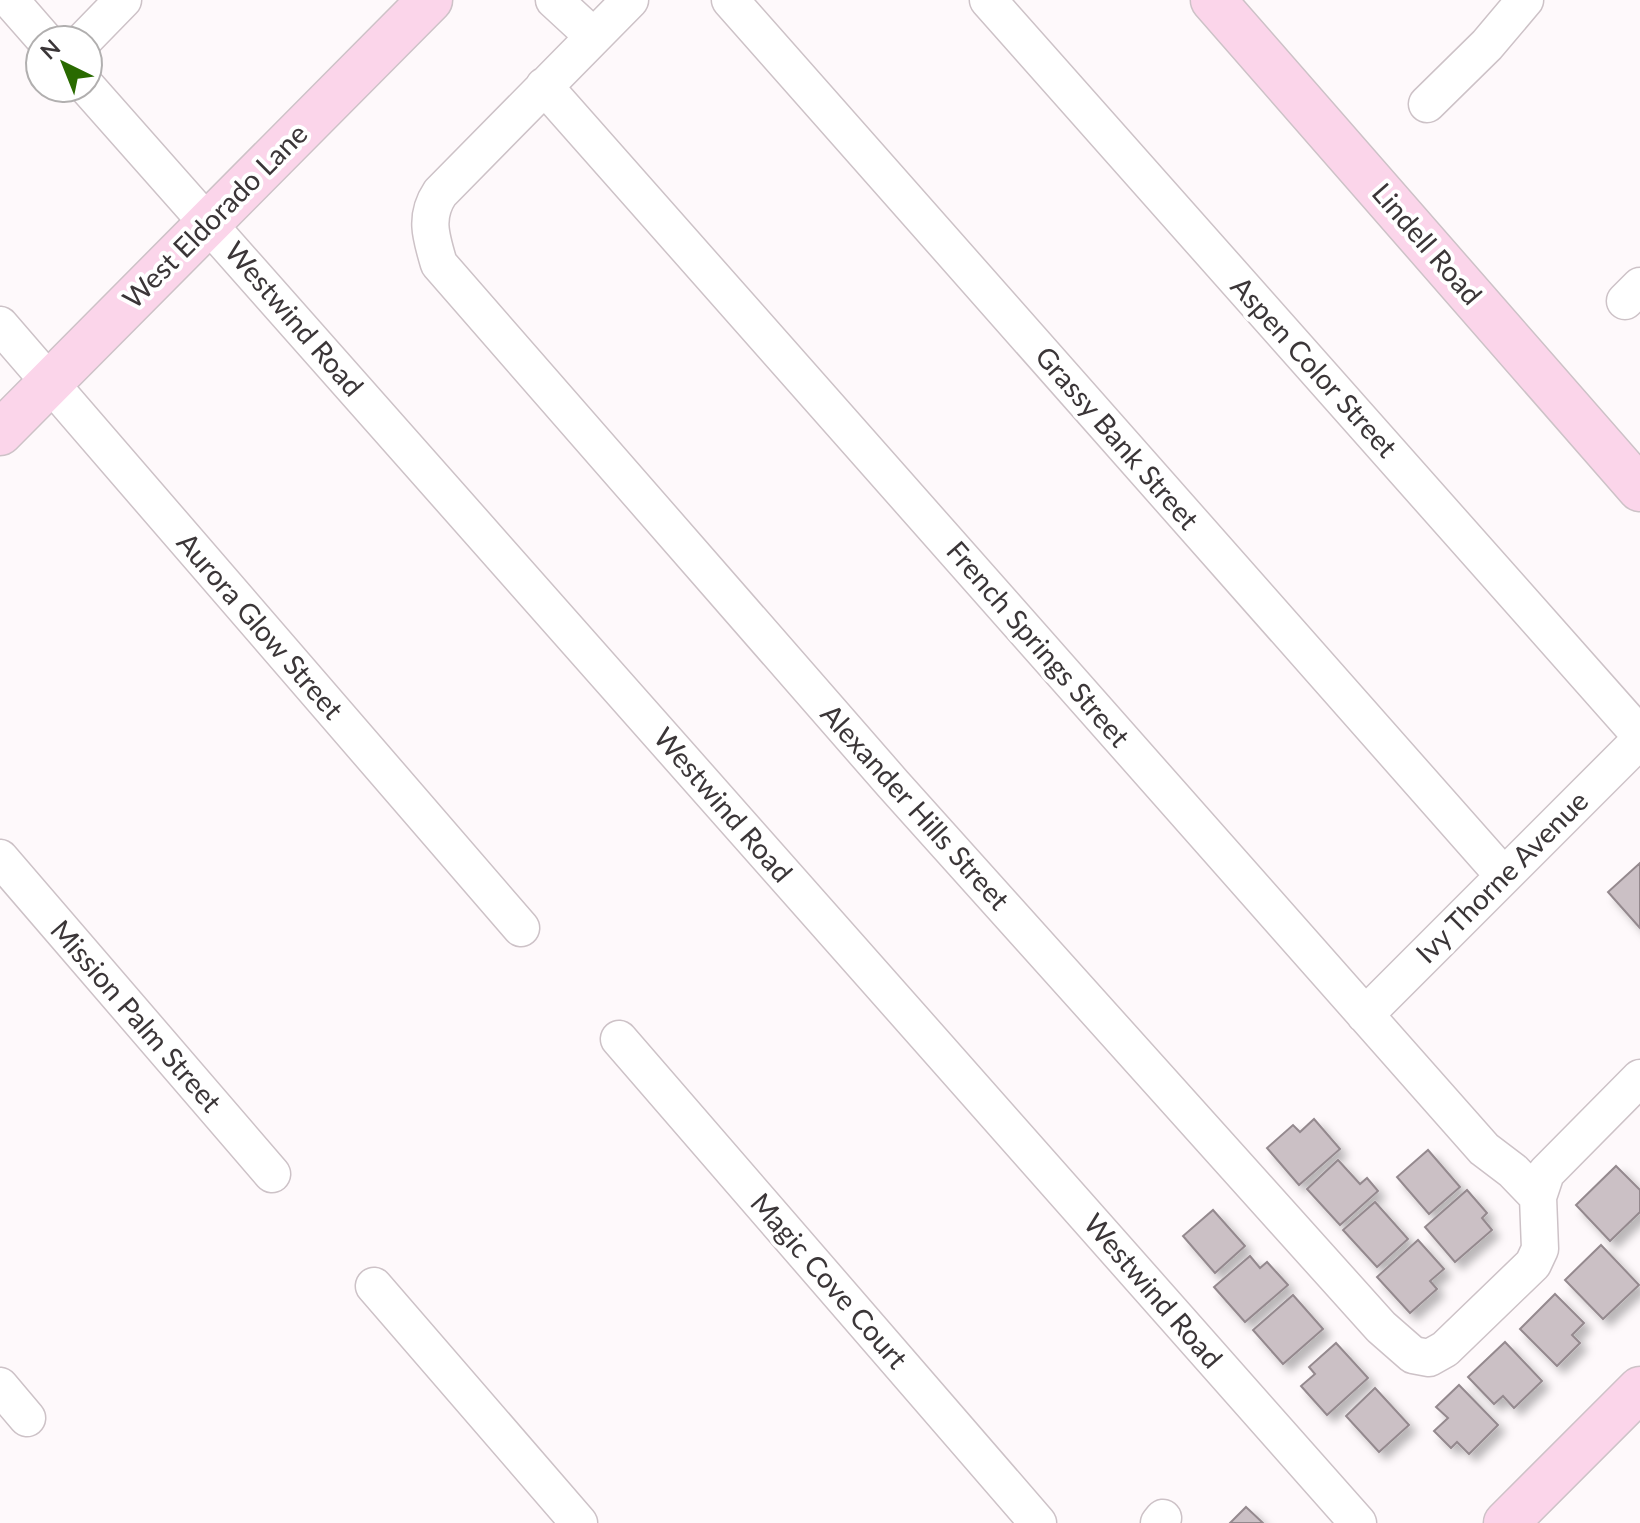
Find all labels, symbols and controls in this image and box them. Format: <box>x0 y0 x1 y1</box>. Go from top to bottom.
north arrow <box>24 24 104 104</box>
text: N <box>35 33 65 65</box>
street label: West Eldorado Lane <box>115 116 314 315</box>
street label: Lindell Road <box>1366 176 1490 311</box>
street label: Westwind Road <box>218 234 371 403</box>
street label: Aspen Color Street <box>1225 269 1405 464</box>
street label: Grassy Bank Street <box>1029 339 1207 536</box>
street label: Aurora Glow Street <box>171 525 351 725</box>
street label: French Springs Street <box>940 534 1137 753</box>
street label: Alexander Hills Street <box>814 697 1017 916</box>
street label: Westwind Road <box>647 720 800 889</box>
street label: Ivy Thorne Avenue <box>1408 783 1594 969</box>
street label: Mission Palm Street <box>44 913 229 1118</box>
street label: Magic Cove Court <box>744 1186 915 1375</box>
street label: Westwind Road <box>1077 1206 1230 1375</box>

